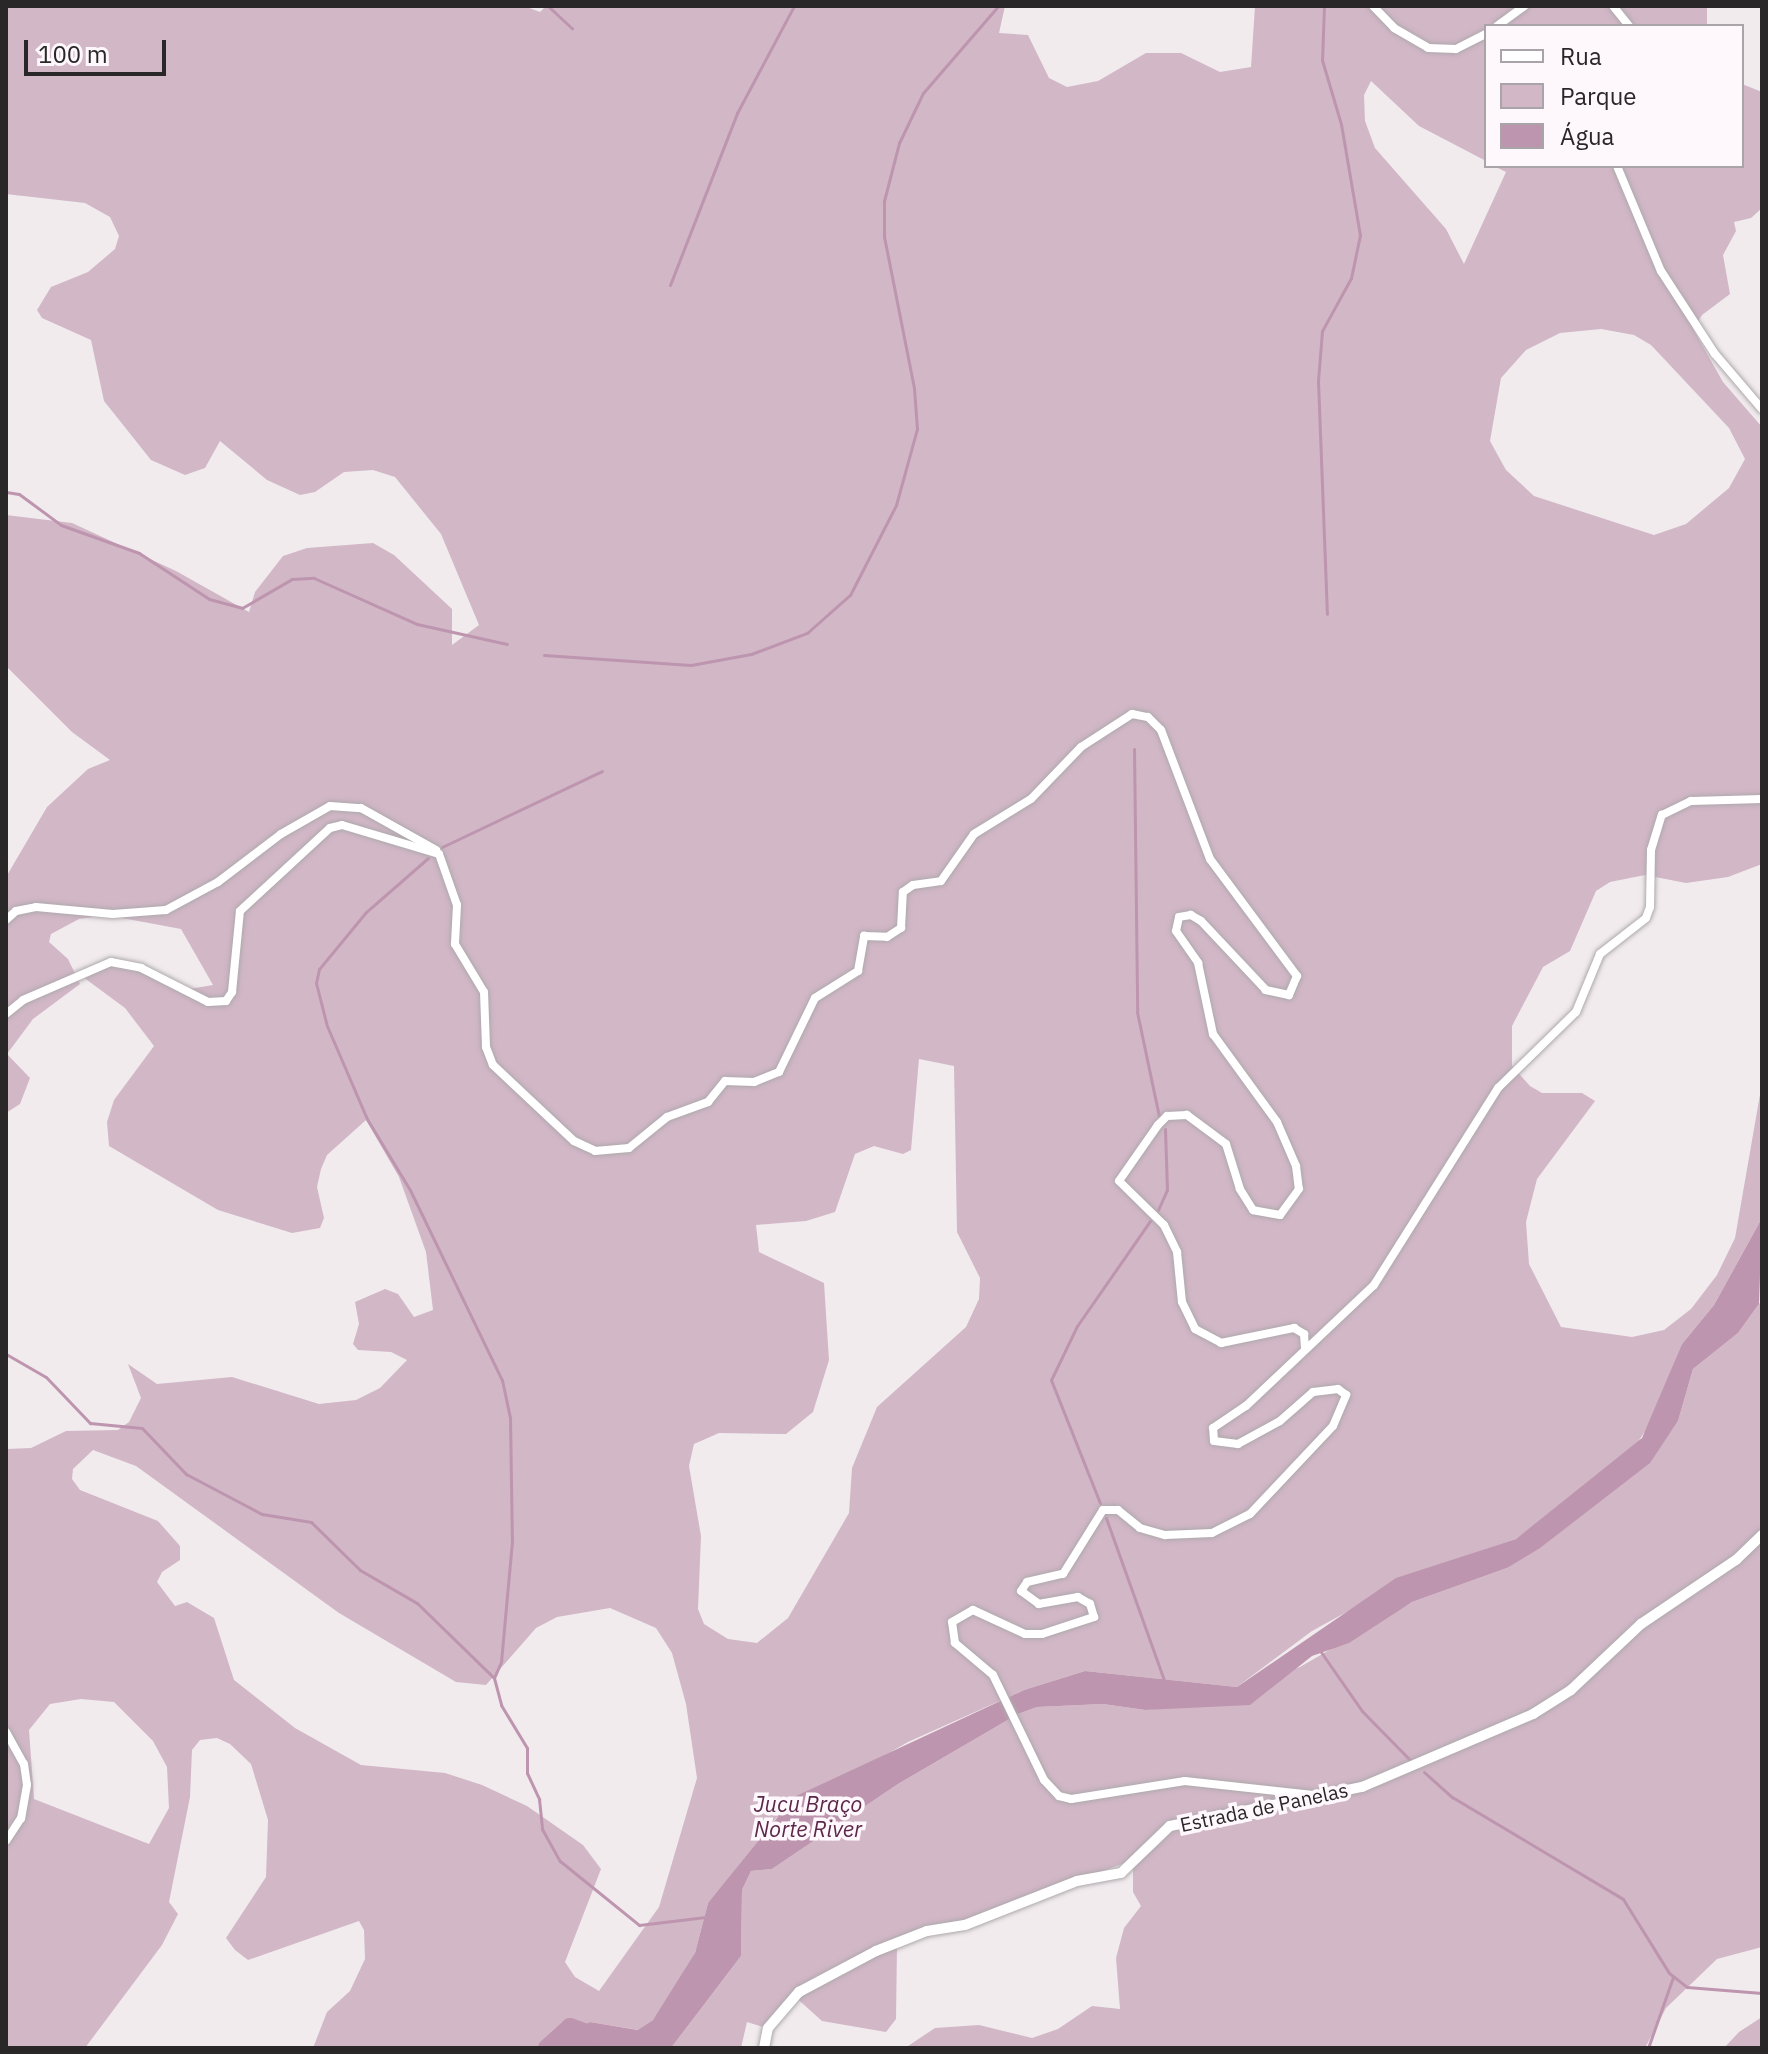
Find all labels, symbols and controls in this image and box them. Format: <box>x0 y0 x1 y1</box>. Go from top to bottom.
scale bar <box>28 24 170 74</box>
legend <box>1484 24 1744 168</box>
text: 100 m <box>38 38 108 70</box>
text: Rua <box>1560 40 1602 72</box>
text: Parque <box>1560 80 1637 112</box>
text: Água <box>1560 120 1614 152</box>
street label: Estrada de Panelas <box>1178 1777 1350 1837</box>
water label: Jucu Braço Norte River <box>754 1790 862 1842</box>

